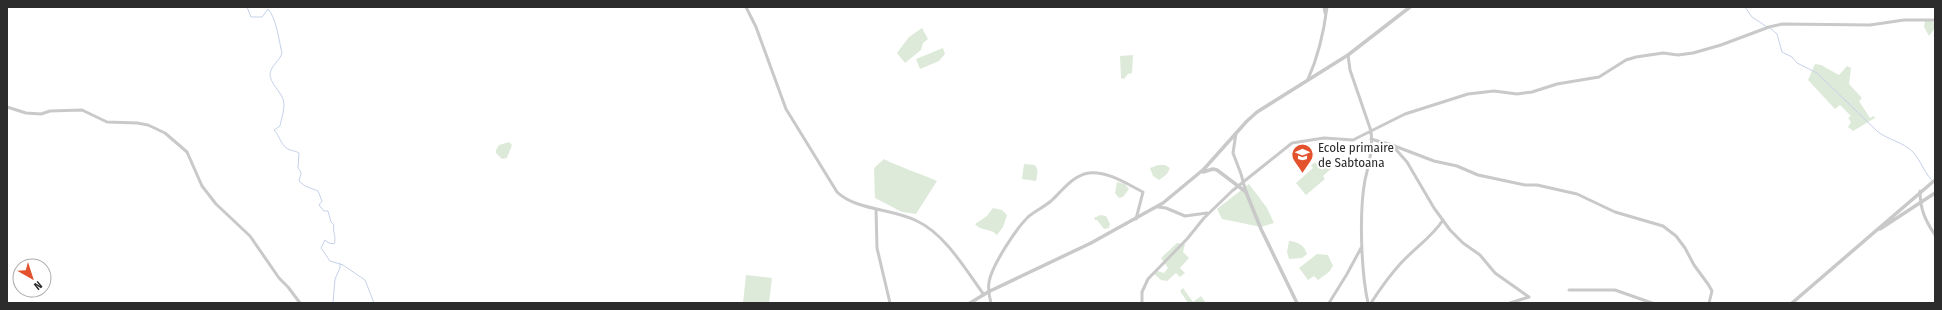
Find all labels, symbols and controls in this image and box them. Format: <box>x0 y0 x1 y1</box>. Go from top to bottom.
place label: Ecole primaire de Sabtoana <box>1318 140 1394 170</box>
school or university icon: Ecole primaire de Sabtoana <box>1289 141 1315 174</box>
north arrow <box>12 258 52 298</box>
text: N <box>31 278 45 293</box>

